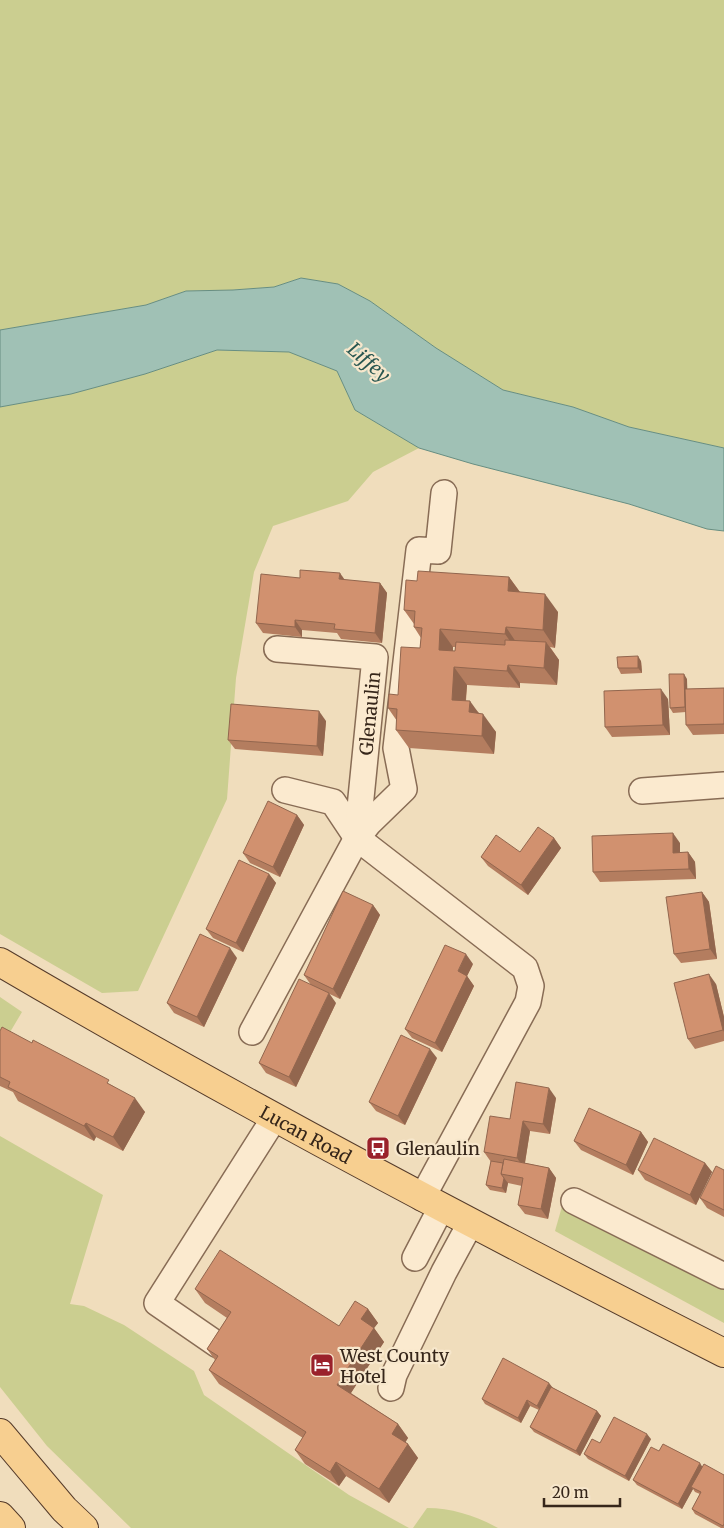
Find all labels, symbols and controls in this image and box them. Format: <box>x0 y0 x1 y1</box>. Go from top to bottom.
water label: Liffey <box>343 337 395 387</box>
street label: Glenaulin <box>354 670 385 756</box>
street label: Lucan Road <box>256 1100 356 1169</box>
bus stop icon: Glenaulin <box>365 1135 391 1161</box>
place label: Glenaulin <box>396 1137 480 1160</box>
place label: West County Hotel <box>339 1344 450 1388</box>
hotel icon: West County Hotel <box>309 1352 335 1378</box>
scale bar <box>544 1476 620 1508</box>
text: 20 m <box>552 1483 589 1502</box>

